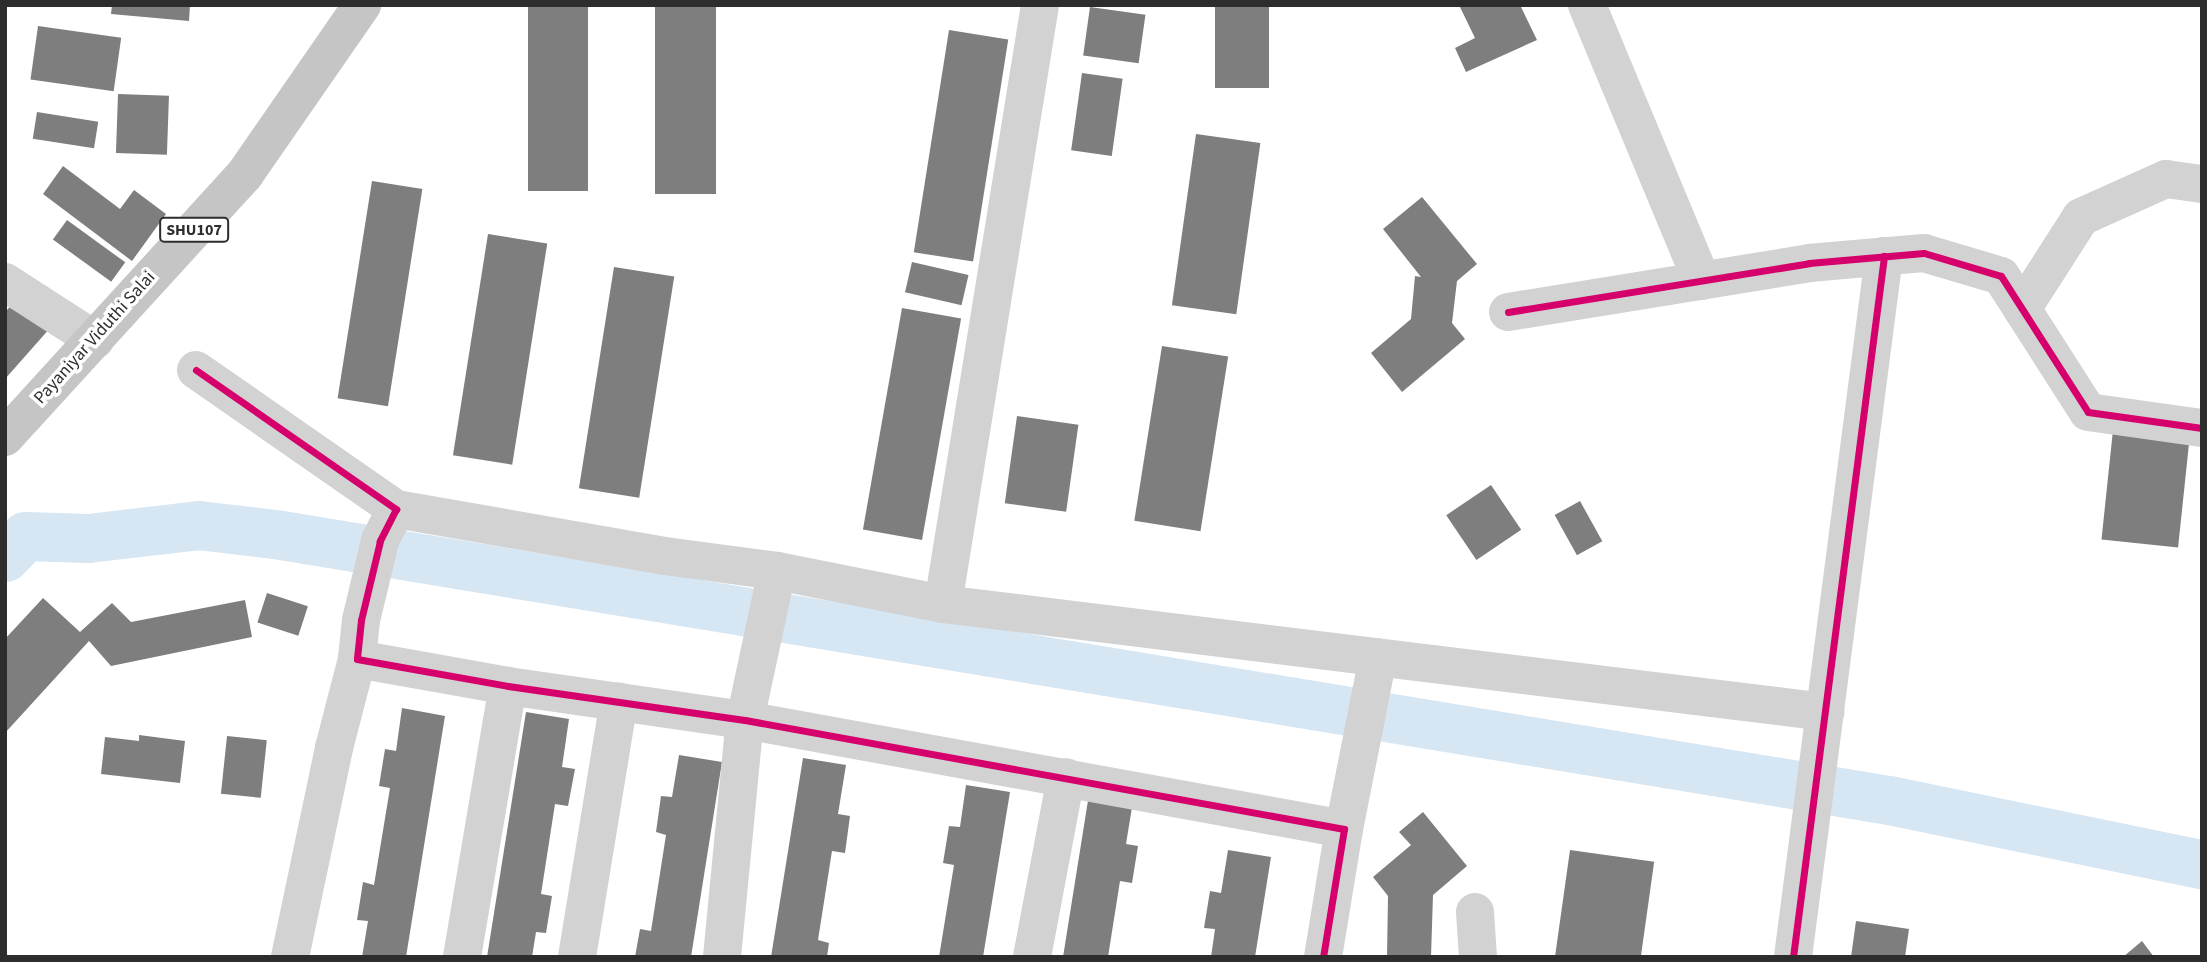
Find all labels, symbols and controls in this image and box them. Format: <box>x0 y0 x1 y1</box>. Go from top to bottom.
road number: SHU107 <box>159 218 229 242</box>
street label: Payaniyar Viduthi Salai <box>30 267 160 409</box>

